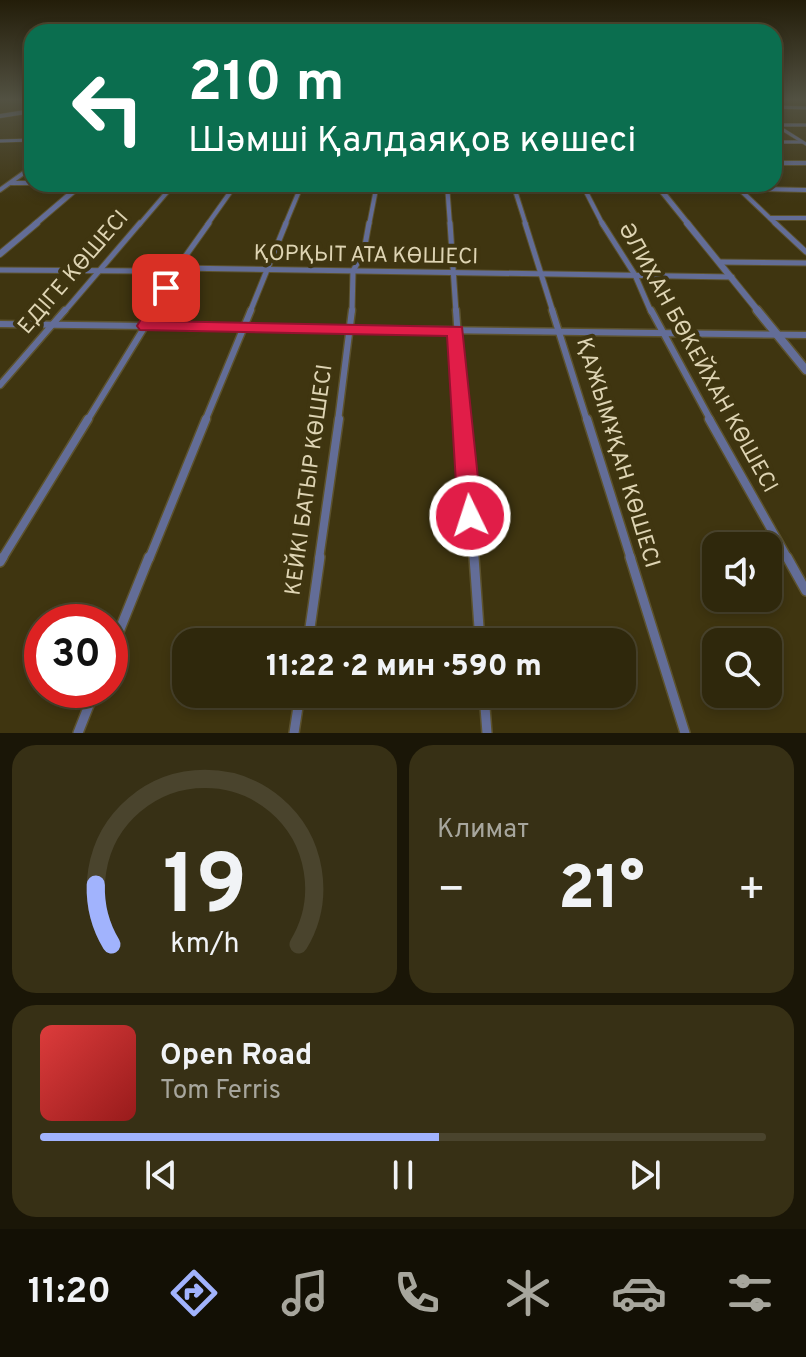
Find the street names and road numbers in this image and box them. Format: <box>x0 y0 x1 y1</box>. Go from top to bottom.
street label: ЕДІГЕ КӨШЕСІ <box>13 206 135 340</box>
street label: ӘЛИХАН БӨКЕЙХАН КӨШЕСІ <box>611 217 785 498</box>
street label: ҚОРҚЫТ АТА КӨШЕСІ <box>253 241 479 271</box>
street label: ҚАЖЫМҰҚАН КӨШЕСІ <box>569 335 665 571</box>
street label: КЕЙКІ БАТЫР КӨШЕСІ <box>277 362 340 597</box>

